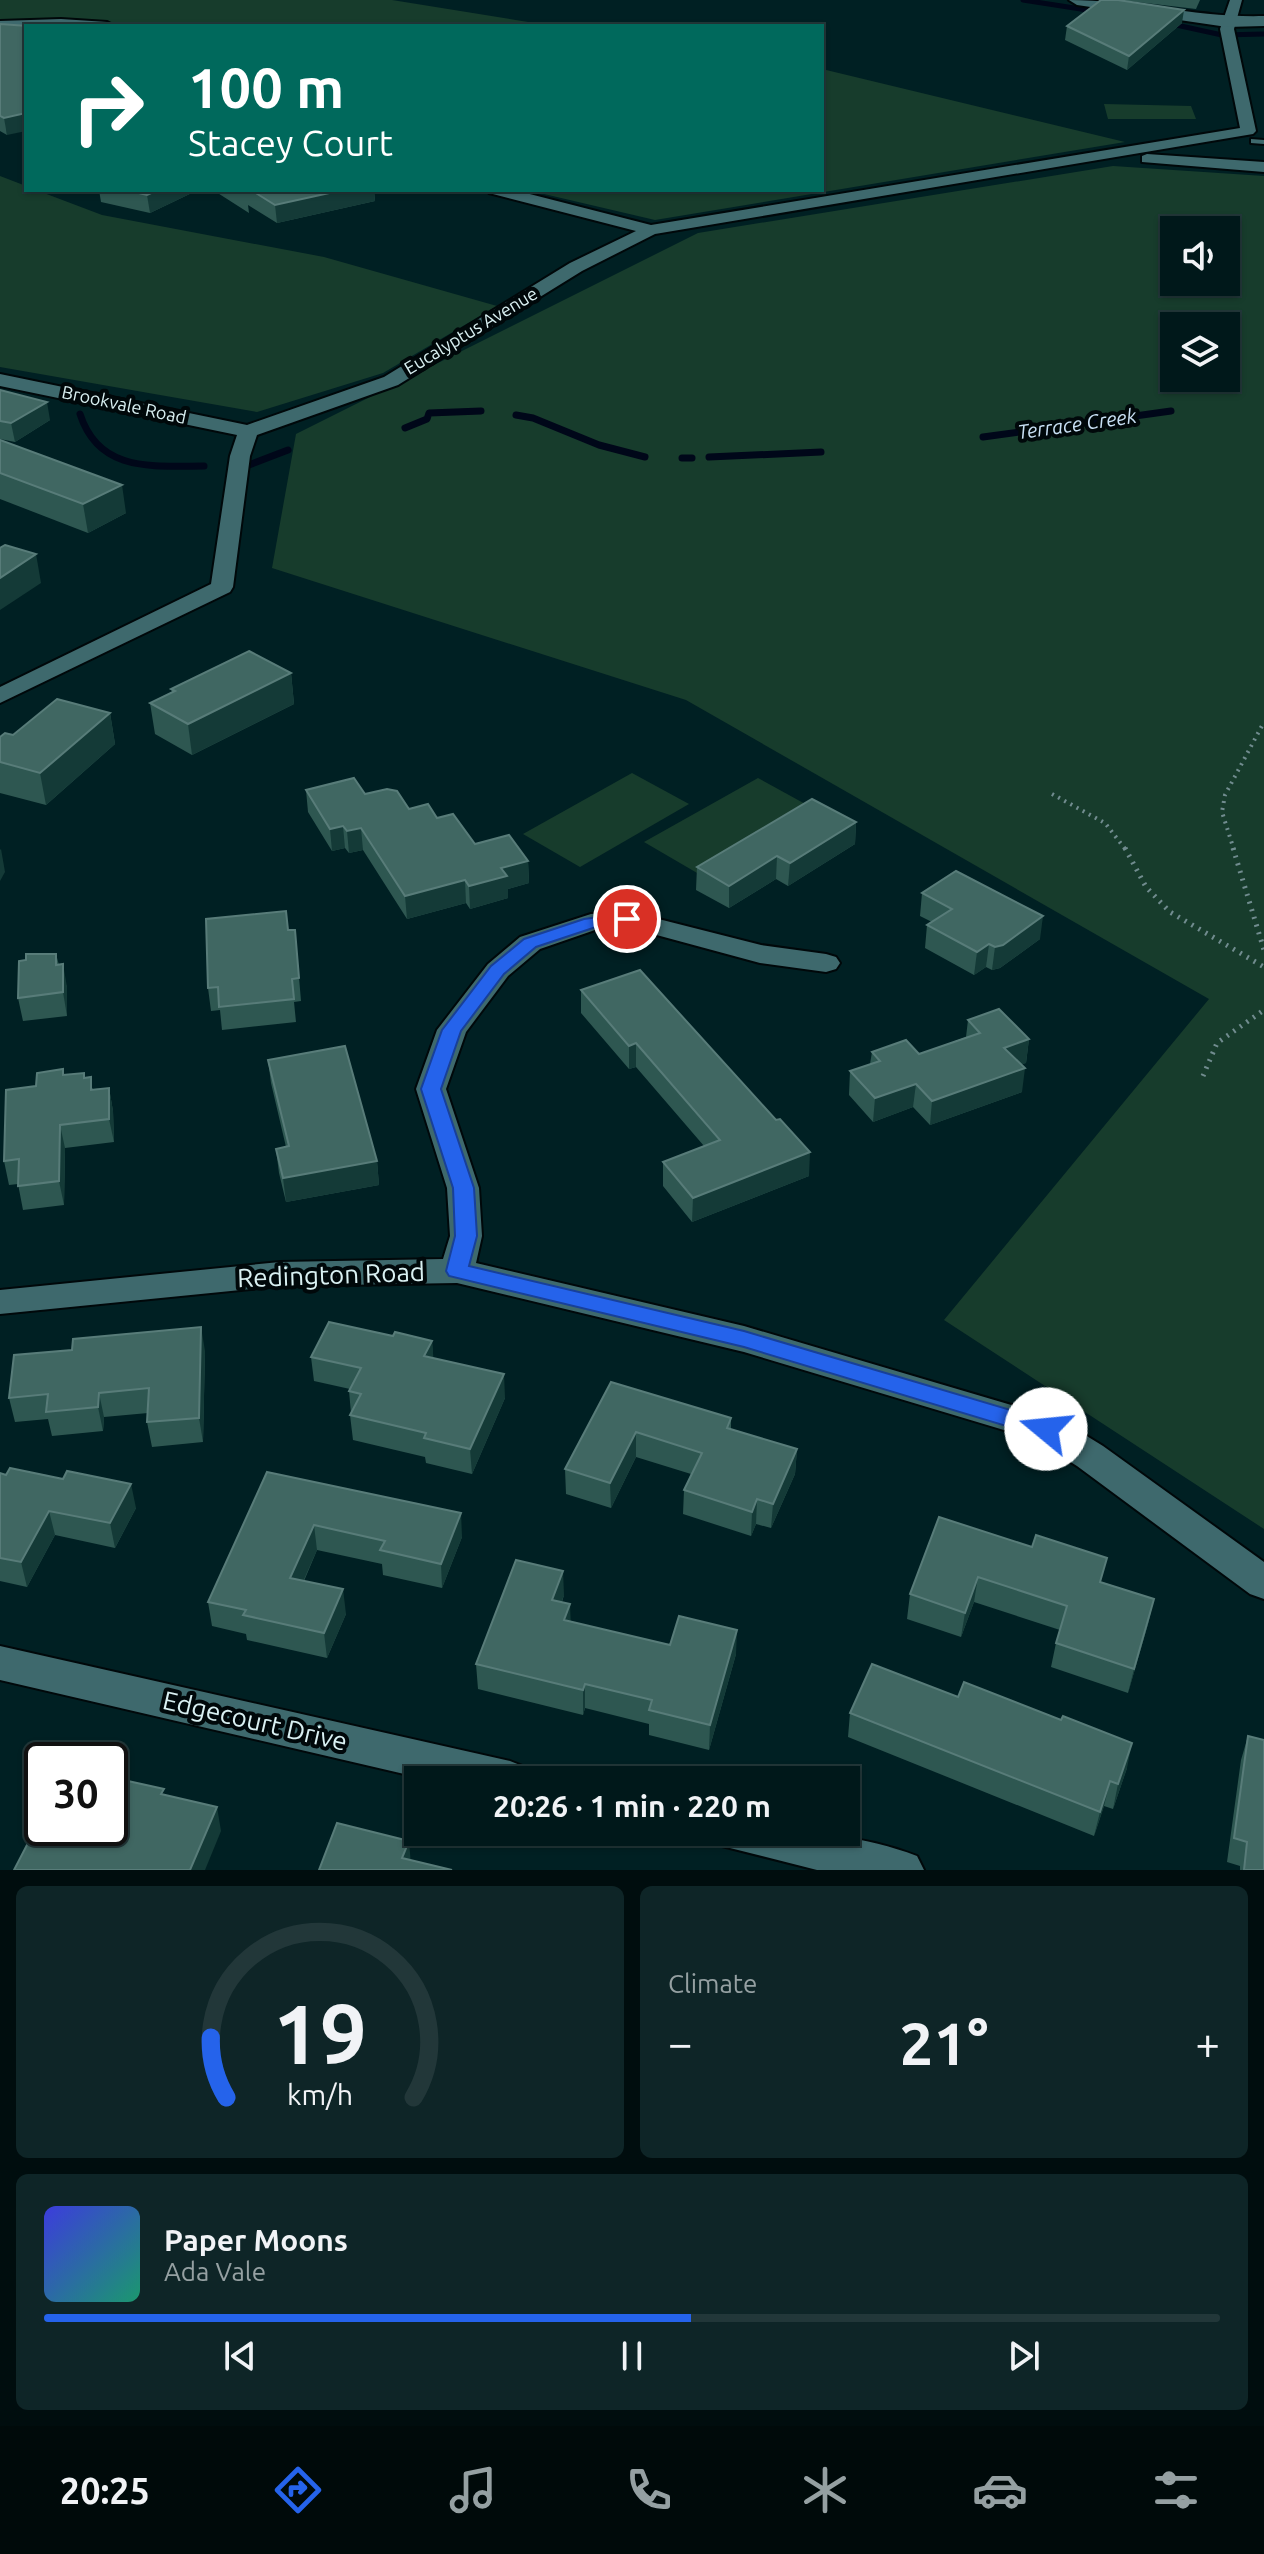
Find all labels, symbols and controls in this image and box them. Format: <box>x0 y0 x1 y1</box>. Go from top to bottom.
icon: right <box>56 56 160 160</box>
text: 100 m <box>188 56 344 119</box>
text: Stacey Court <box>188 122 393 163</box>
map controls <box>1160 216 1240 392</box>
button: sound <box>1160 216 1240 296</box>
street label: Eucalyptus Avenue <box>400 283 541 378</box>
button: layers <box>1160 312 1240 392</box>
street label: Brookvale Road <box>60 381 188 427</box>
water label: Terrace Creek <box>1016 404 1139 443</box>
pin <box>593 885 661 953</box>
icon: arrive <box>605 897 649 941</box>
street label: Redington Road <box>237 1257 425 1292</box>
position arrow <box>1004 1387 1088 1471</box>
street label: Edgecourt Drive <box>160 1685 350 1756</box>
speed limit sign: 30 <box>24 1742 128 1846</box>
text: 20:26 · 1 min · 220 m <box>493 1789 771 1823</box>
text: Climate <box>668 1969 757 1998</box>
text: 19 <box>273 1986 367 2080</box>
text: 21° <box>900 2009 988 2076</box>
text: − <box>668 2018 693 2067</box>
text: + <box>1195 2018 1220 2067</box>
text: km/h <box>287 2078 353 2110</box>
text: Paper Moons <box>164 2223 348 2257</box>
text: Ada Vale <box>164 2257 266 2286</box>
icon: previous <box>218 2334 262 2378</box>
icon: pause <box>610 2334 654 2378</box>
icon: next <box>1002 2334 1046 2378</box>
icon: directions <box>270 2462 326 2518</box>
icon: music <box>445 2462 501 2518</box>
icon: phone <box>621 2462 677 2518</box>
icon: climate <box>797 2462 853 2518</box>
icon: car <box>972 2462 1028 2518</box>
icon: filters <box>1148 2462 1204 2518</box>
text: 20:25 <box>60 2470 150 2511</box>

